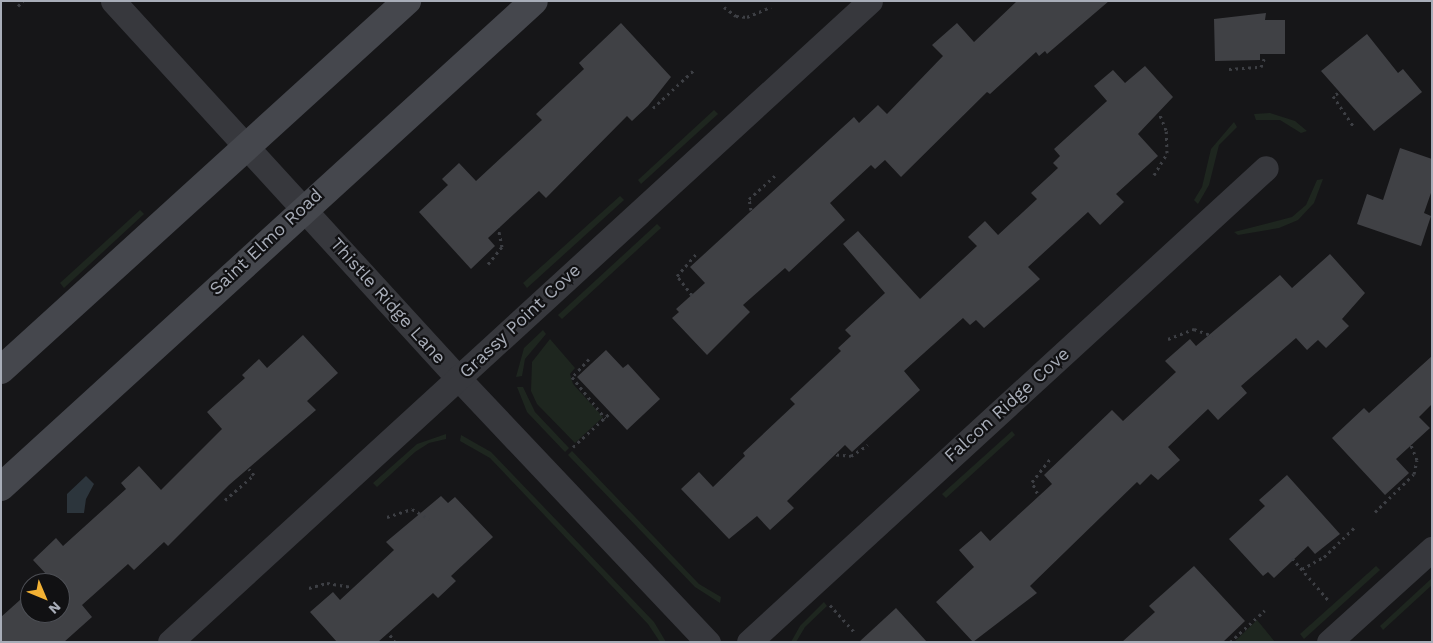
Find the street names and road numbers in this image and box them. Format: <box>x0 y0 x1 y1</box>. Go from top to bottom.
street label: Saint Elmo Road <box>205 184 327 300</box>
street label: Thistle Ridge Lane <box>326 234 450 368</box>
street label: Grassy Point Cove <box>455 259 585 383</box>
street label: Falcon Ridge Cove <box>940 343 1074 467</box>

